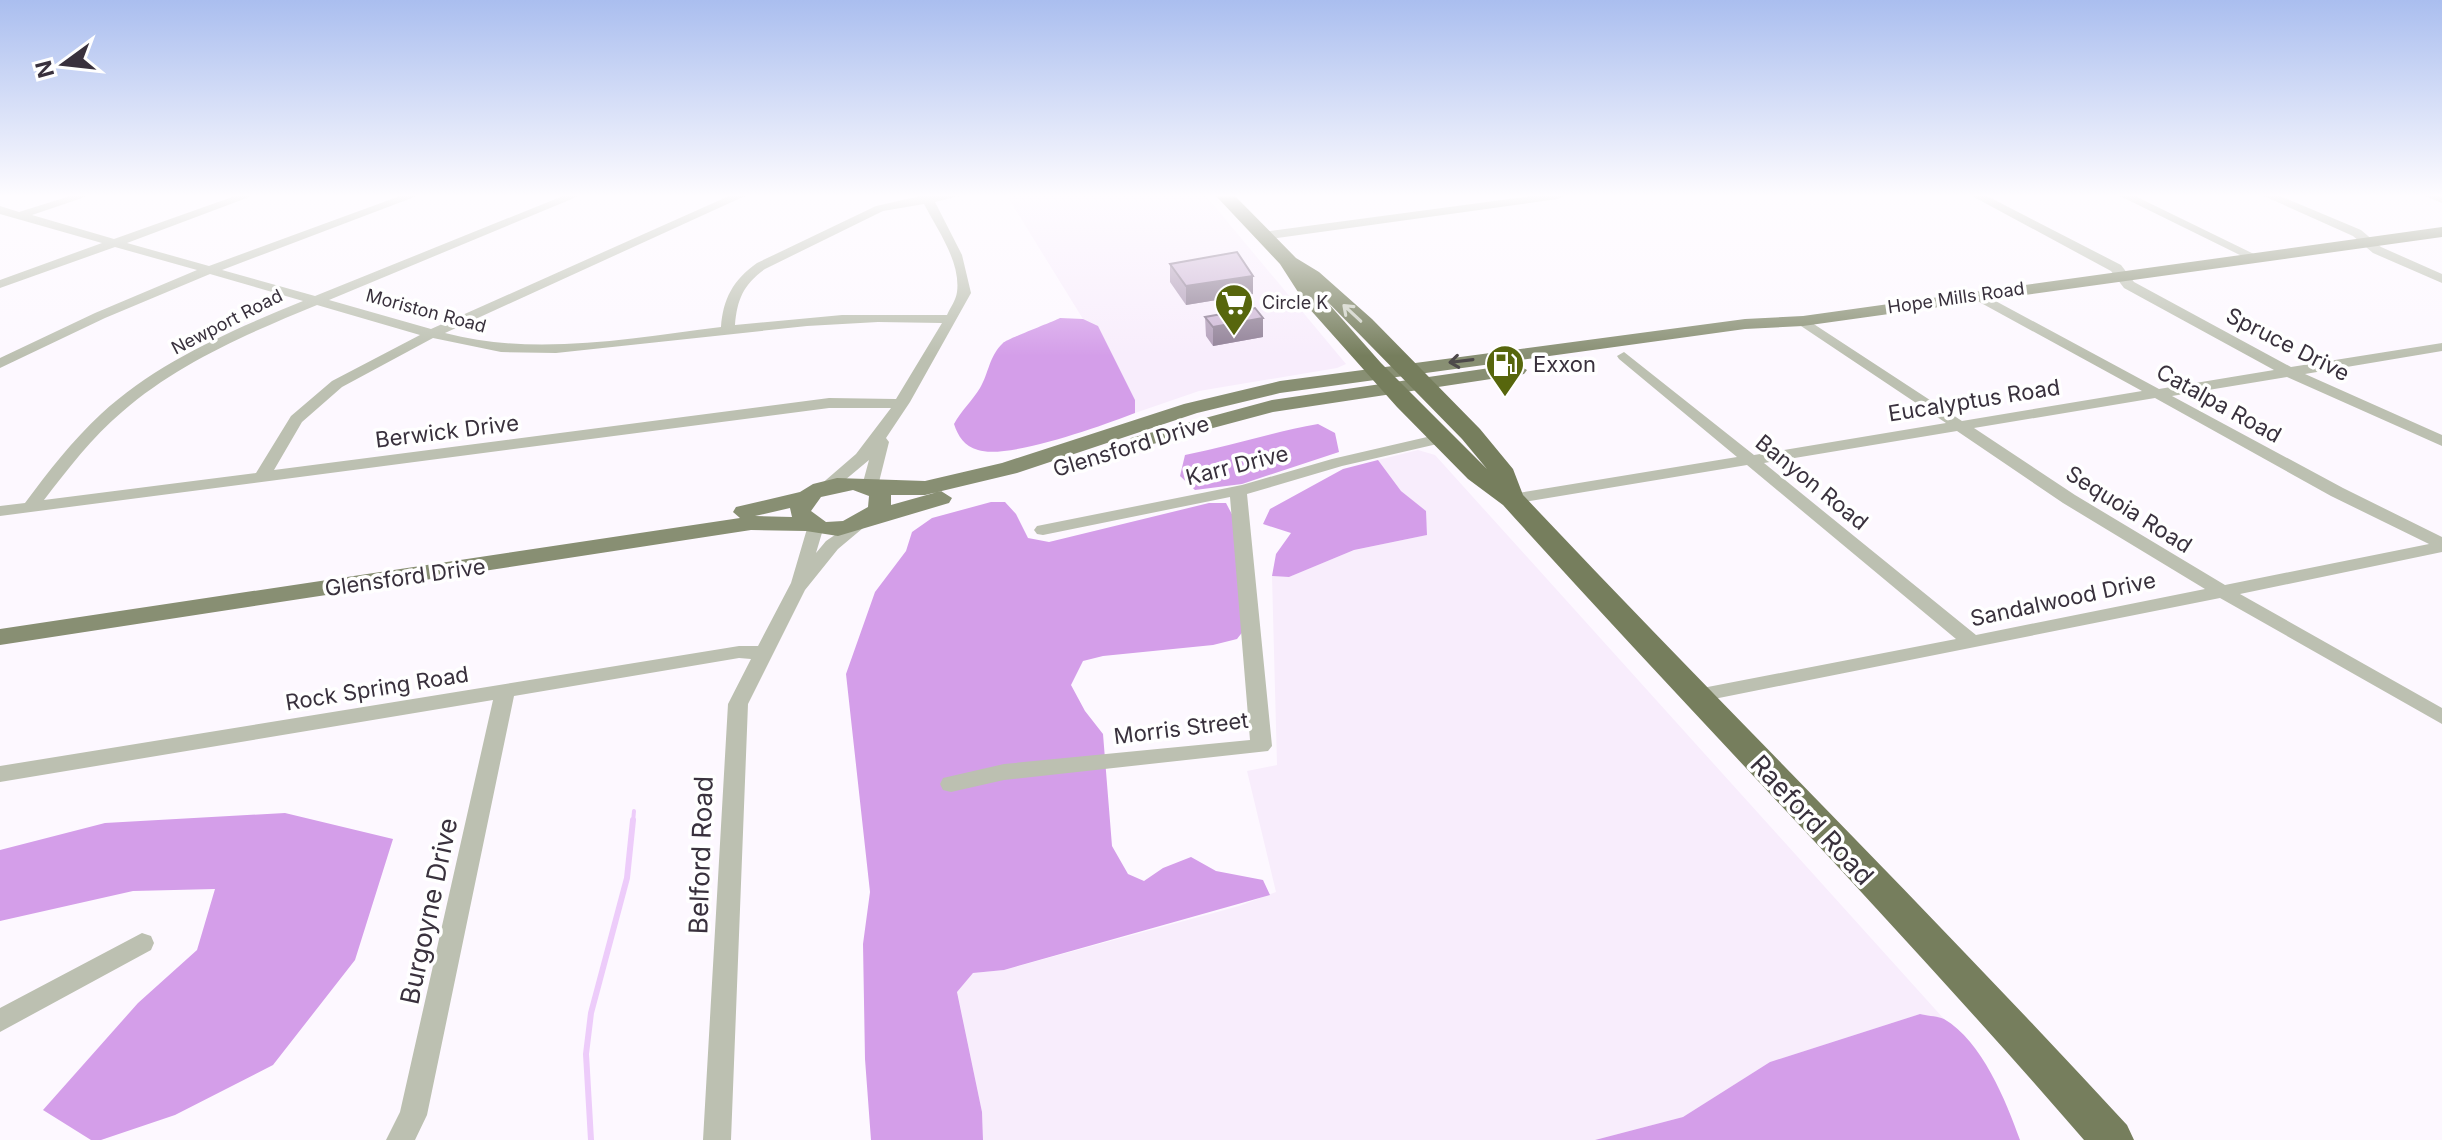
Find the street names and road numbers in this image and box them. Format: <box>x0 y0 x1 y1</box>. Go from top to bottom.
street label: Hope Mills Road <box>1886 277 2026 318</box>
street label: Moriston Road <box>364 284 489 337</box>
street label: Newport Road <box>168 285 286 359</box>
street label: Spruce Drive <box>2222 302 2354 386</box>
street label: Catalpa Road <box>2152 358 2286 448</box>
street label: Eucalyptus Road <box>1886 374 2062 426</box>
street label: Berwick Drive <box>374 409 520 453</box>
street label: Glensford Drive <box>1050 410 1212 482</box>
street label: Banyon Road <box>1751 429 1873 535</box>
street label: Karr Drive <box>1183 440 1291 490</box>
street label: Sequoia Road <box>2061 460 2197 558</box>
street label: Glensford Drive <box>323 553 487 601</box>
street label: Sandalwood Drive <box>1968 567 2158 631</box>
street label: Rock Spring Road <box>284 661 470 715</box>
street label: Morris Street <box>1112 707 1250 749</box>
street label: Raeford Road <box>1744 748 1880 891</box>
street label: Belford Road <box>682 775 719 935</box>
street label: Burgoyne Drive <box>394 815 463 1007</box>

